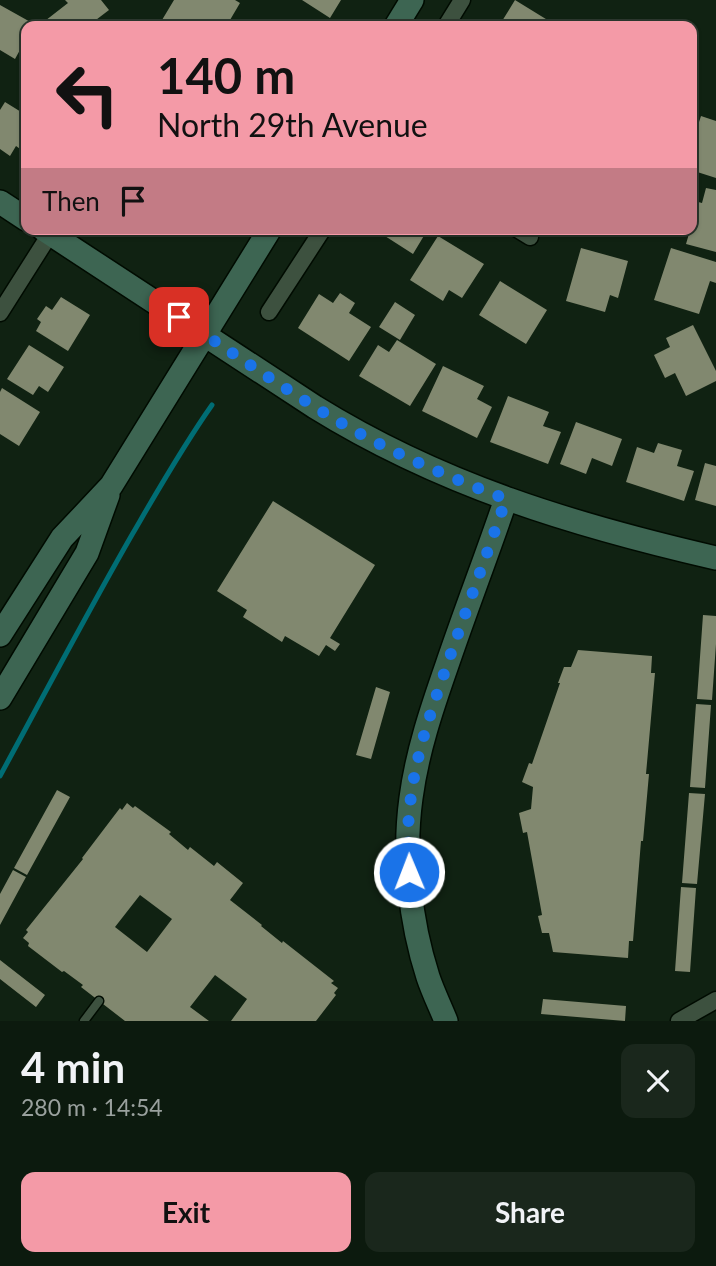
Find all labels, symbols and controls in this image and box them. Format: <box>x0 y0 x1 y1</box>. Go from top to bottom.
text: 140 m <box>157 46 295 104</box>
icon: left <box>42 49 133 140</box>
text: North 29th Avenue <box>157 105 428 144</box>
icon: arrive <box>114 182 152 220</box>
text: Then <box>42 185 100 217</box>
pin <box>149 287 209 347</box>
icon: arrive <box>160 298 198 336</box>
position arrow <box>372 835 446 909</box>
text: 4 min <box>21 1042 125 1092</box>
button: close <box>621 1044 695 1118</box>
text: 280 m · 14:54 <box>21 1093 163 1121</box>
button: Exit <box>21 1172 351 1252</box>
button: Share <box>365 1172 695 1252</box>

